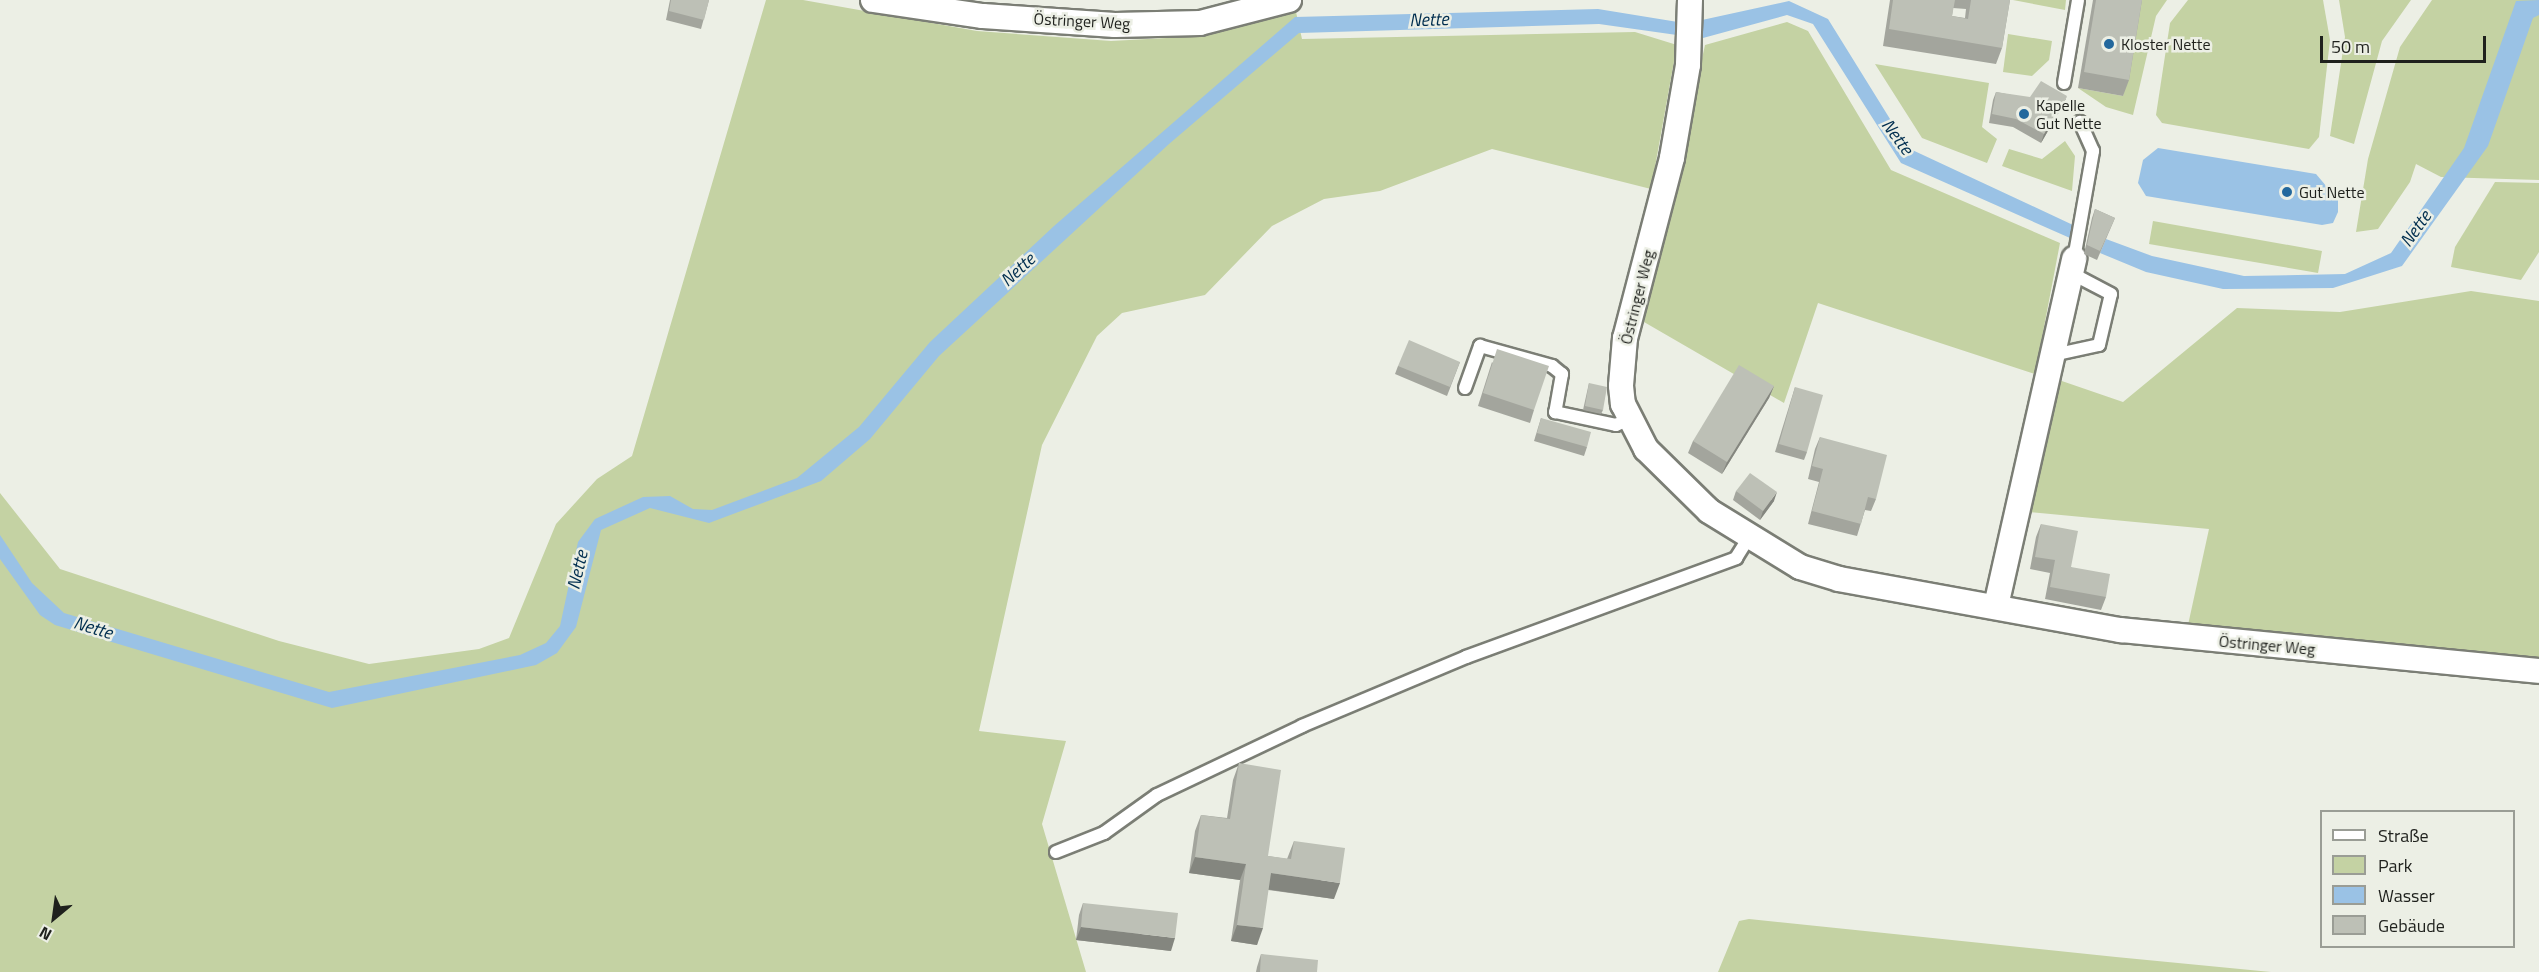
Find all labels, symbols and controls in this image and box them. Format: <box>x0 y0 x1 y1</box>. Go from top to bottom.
street label: Östringer Weg <box>1033 9 1131 33</box>
water label: Nette <box>1409 9 1449 31</box>
scale bar <box>2323 24 2490 62</box>
text: 50 m <box>2331 33 2370 60</box>
place label: Kloster Nette <box>2121 34 2211 54</box>
marker: Kloster Nette <box>2102 37 2116 51</box>
place label: Kapelle Gut Nette <box>2036 95 2102 133</box>
marker: Kapelle Gut Nette <box>2017 107 2031 121</box>
water label: Nette <box>1877 115 1917 159</box>
place label: Gut Nette <box>2299 182 2365 202</box>
marker: Gut Nette <box>2280 185 2294 199</box>
water label: Nette <box>2396 207 2436 251</box>
street label: Östringer Weg <box>1616 248 1658 346</box>
water label: Nette <box>996 249 1040 291</box>
water label: Nette <box>563 548 593 592</box>
water label: Nette <box>71 612 115 644</box>
street label: Östringer Weg <box>2218 631 2316 659</box>
legend <box>2320 810 2515 948</box>
text: Straße <box>2378 822 2429 849</box>
text: Park <box>2378 852 2412 879</box>
text: Wasser <box>2378 882 2435 909</box>
north arrow <box>24 888 84 948</box>
text: Gebäude <box>2378 912 2445 939</box>
text: N <box>35 921 56 947</box>

